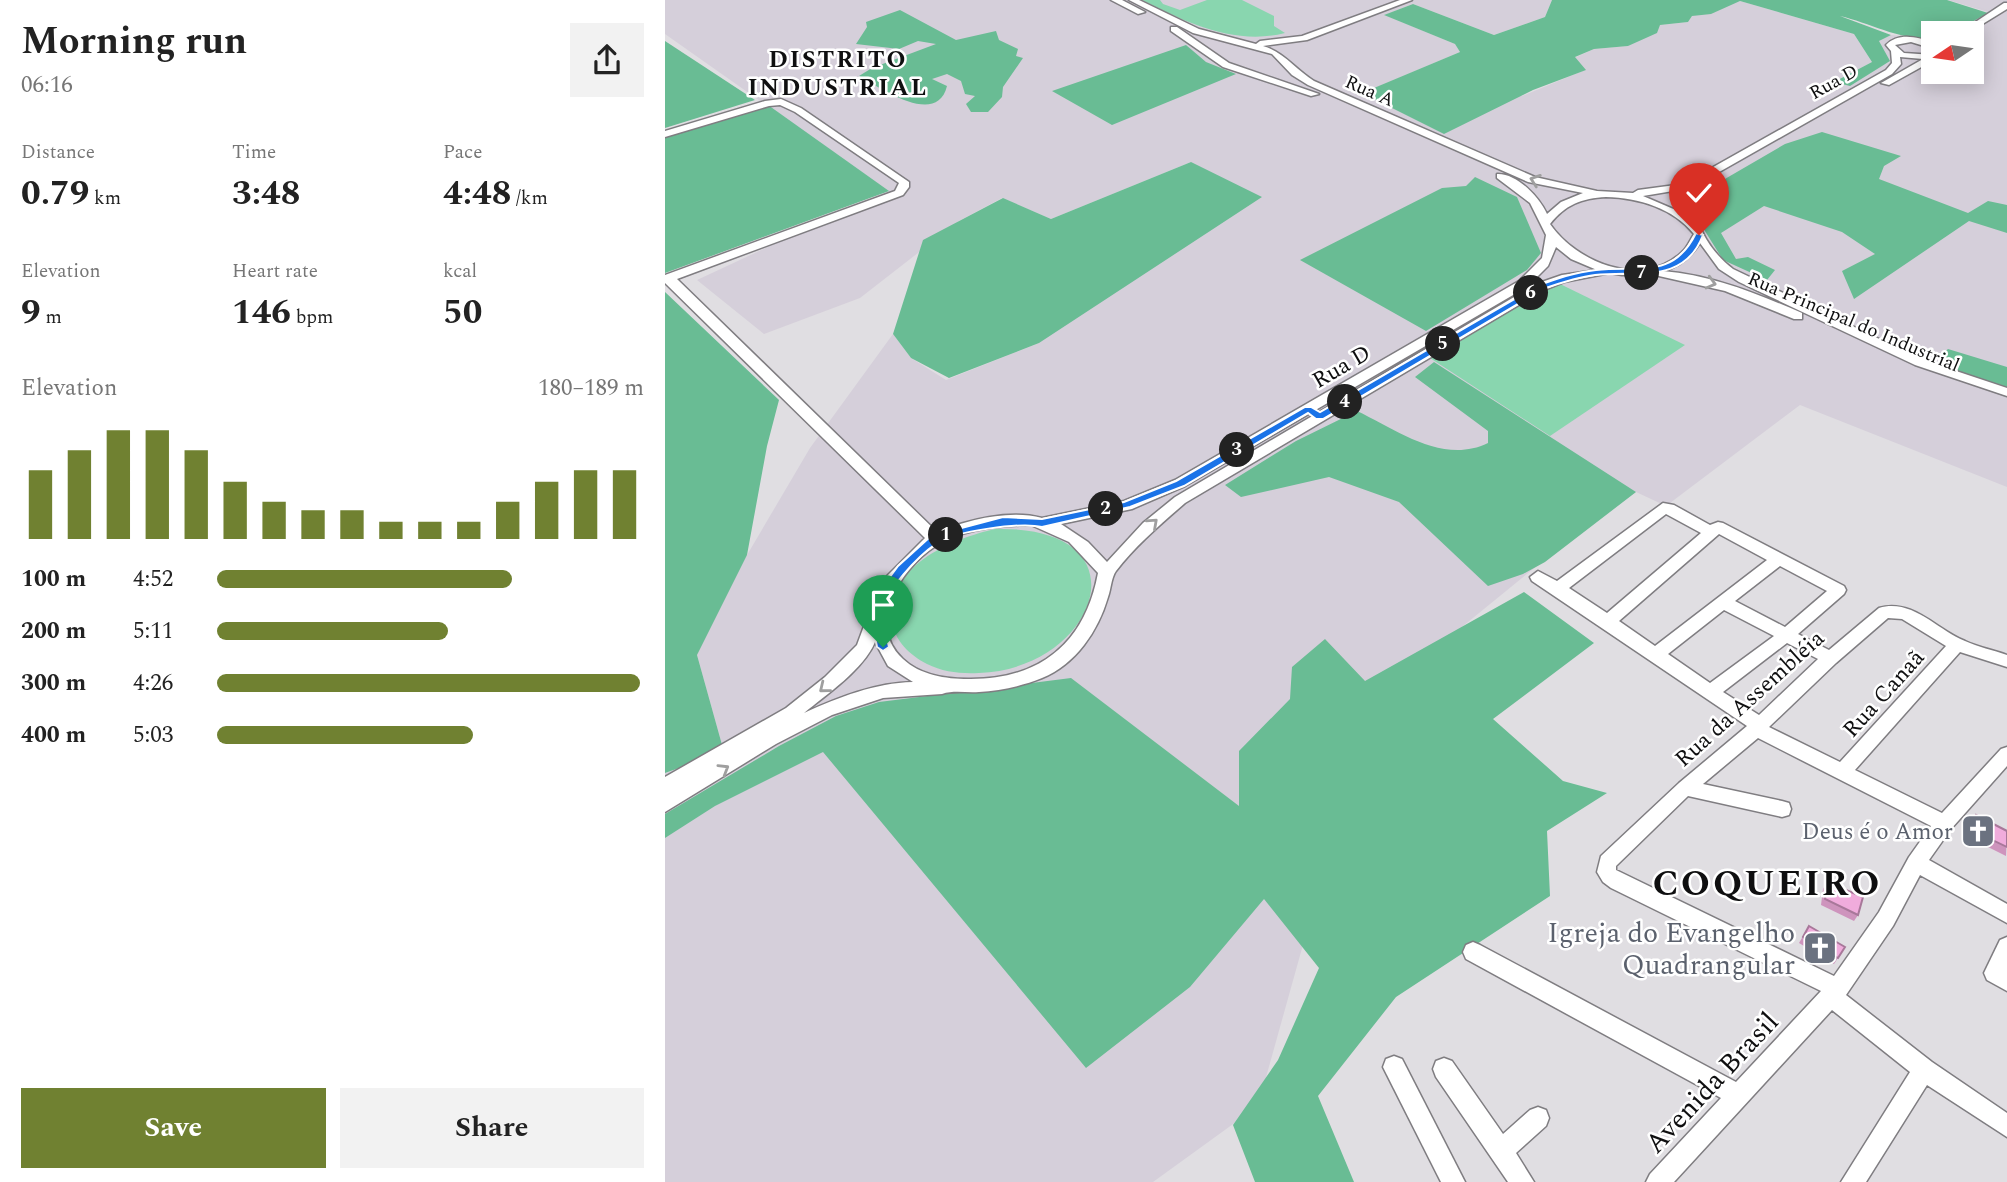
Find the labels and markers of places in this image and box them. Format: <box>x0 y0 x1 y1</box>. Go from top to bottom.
pin <box>1669 163 1729 235</box>
pin: 7 <box>1625 256 1660 290</box>
pin: 6 <box>1513 276 1549 310</box>
pin: 5 <box>1425 326 1461 362</box>
pin: 4 <box>1327 384 1363 420</box>
pin: 3 <box>1219 433 1255 468</box>
pin: 2 <box>1089 491 1123 526</box>
pin: 1 <box>929 518 963 552</box>
pin <box>853 575 913 647</box>
church icon: Deus é o Amor <box>1959 812 1997 850</box>
place label: Deus é o Amor <box>1802 815 1953 850</box>
place label: Igreja do Evangelho Quadrangular <box>1547 912 1795 987</box>
church icon: Igreja do Evangelho Quadrangular <box>1801 929 1839 967</box>

